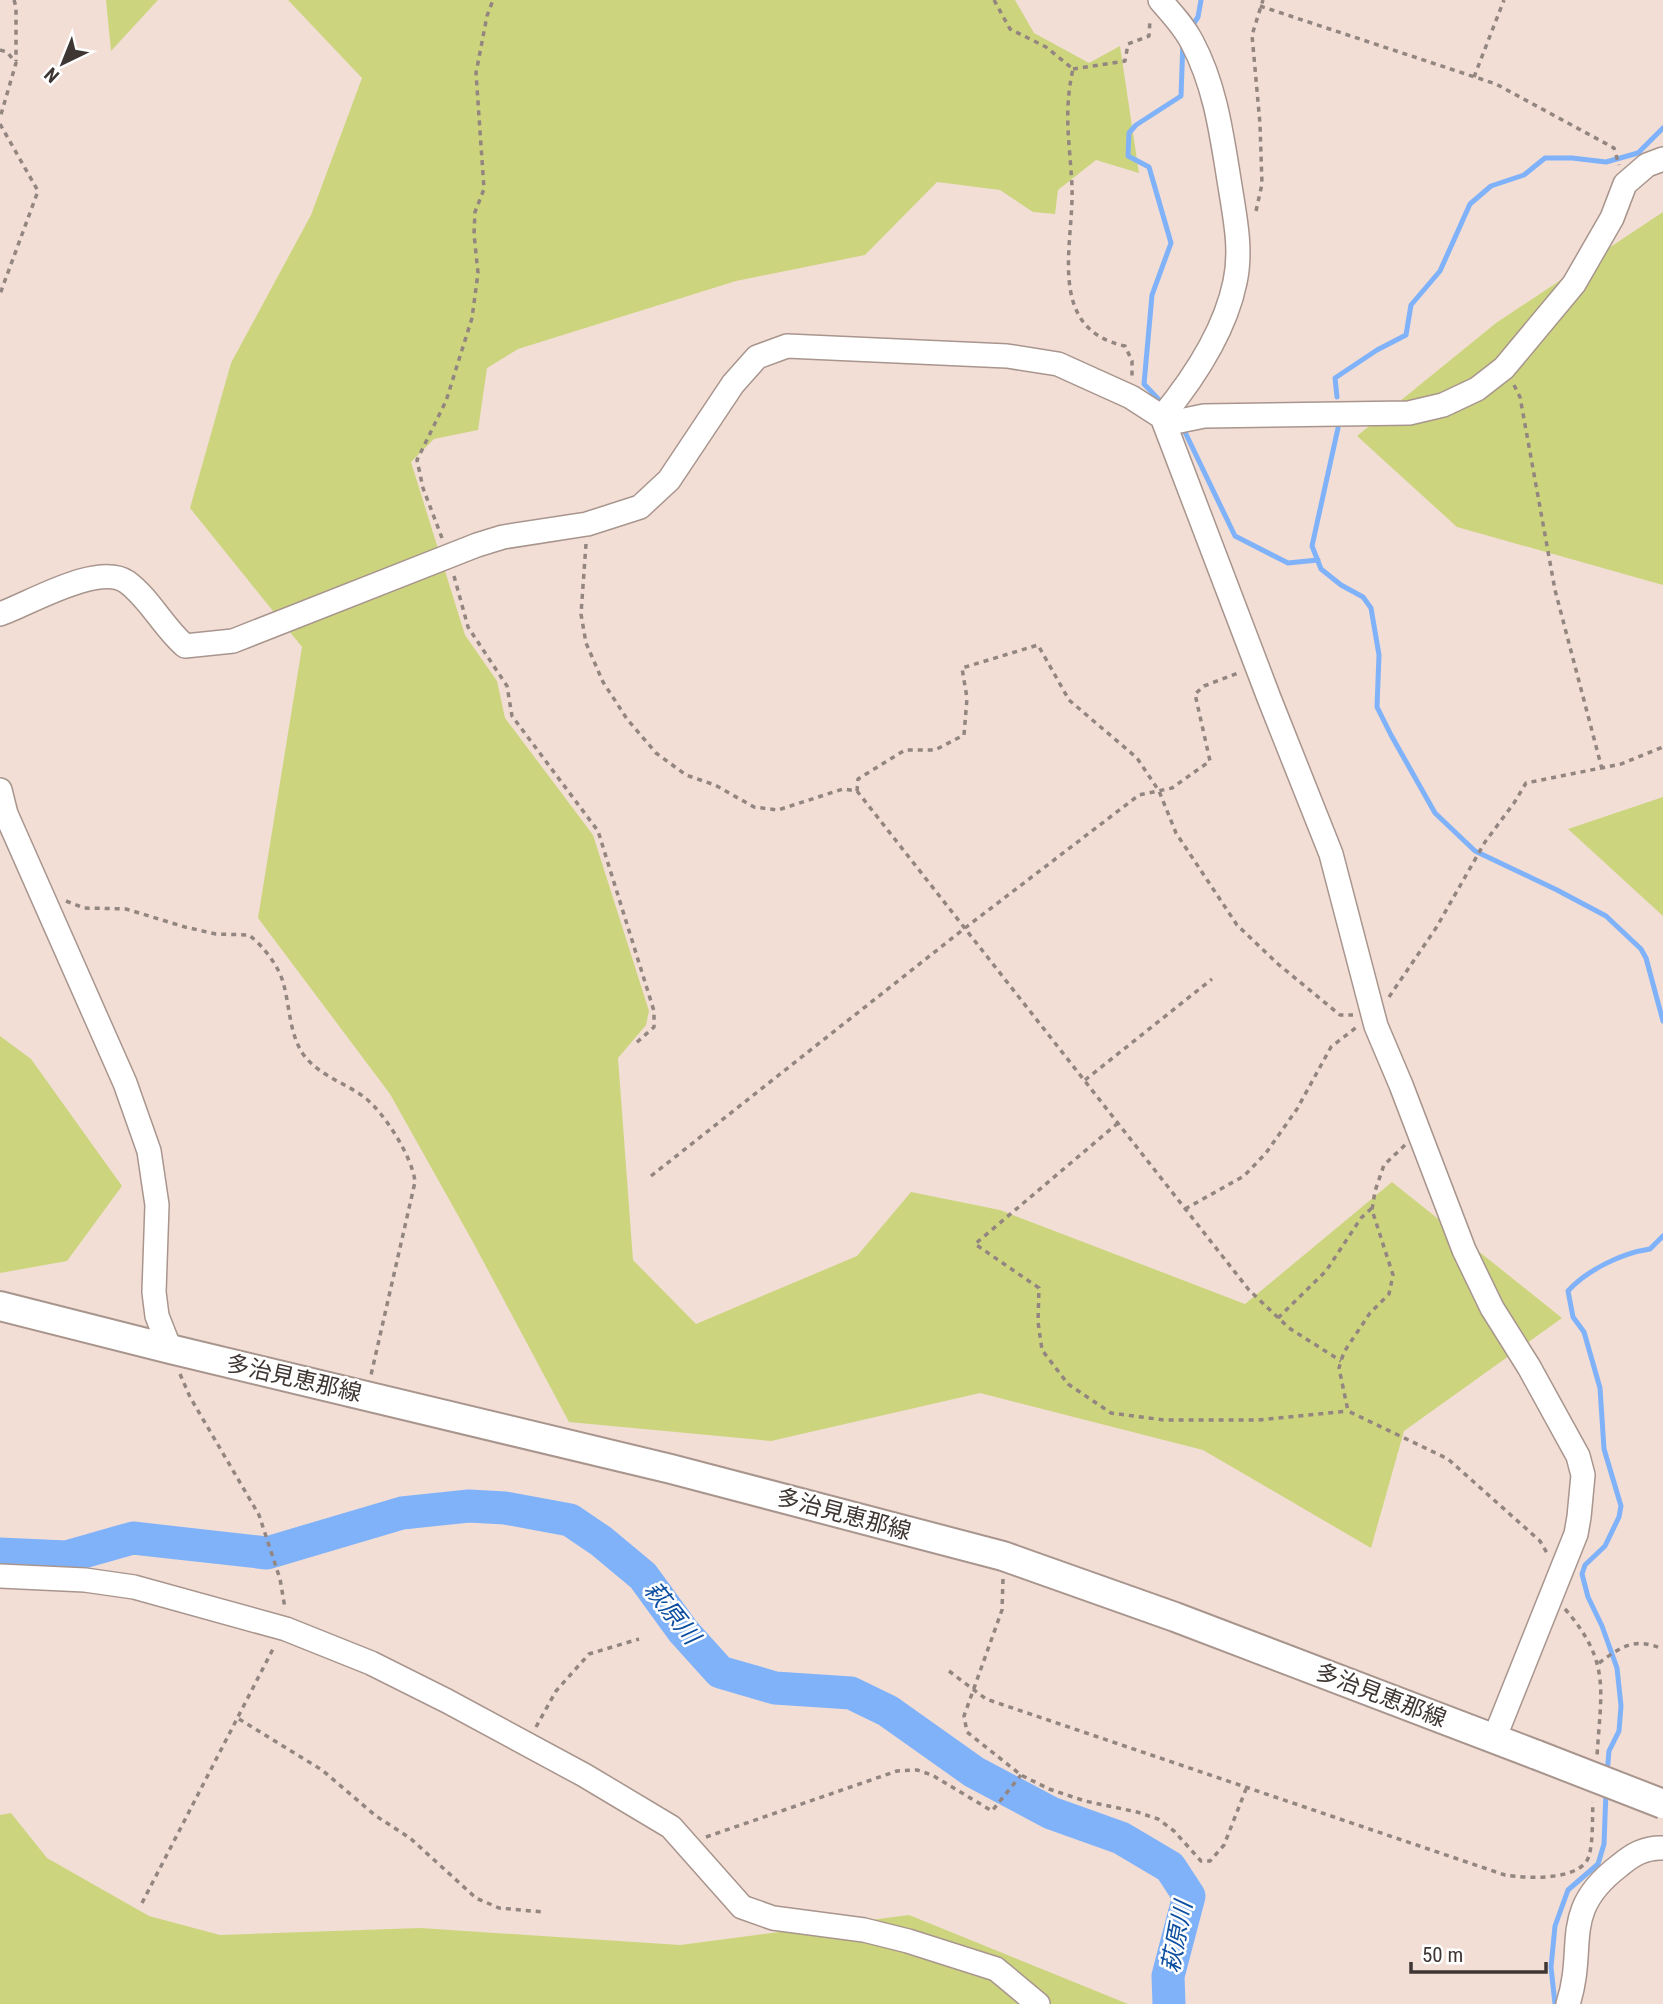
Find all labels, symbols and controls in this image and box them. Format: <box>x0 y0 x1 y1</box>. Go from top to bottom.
north arrow <box>28 28 98 98</box>
text: N <box>40 63 64 87</box>
street label: 多治見恵那線 <box>224 1350 364 1407</box>
street label: 多治見恵那線 <box>774 1484 914 1545</box>
water label: 萩原川 <box>638 1576 707 1652</box>
street label: 多治見恵那線 <box>1312 1658 1450 1733</box>
water label: 萩原川 <box>1156 1896 1198 1975</box>
scale bar <box>1411 1930 1546 1974</box>
text: 50 m <box>1422 1943 1463 1967</box>

